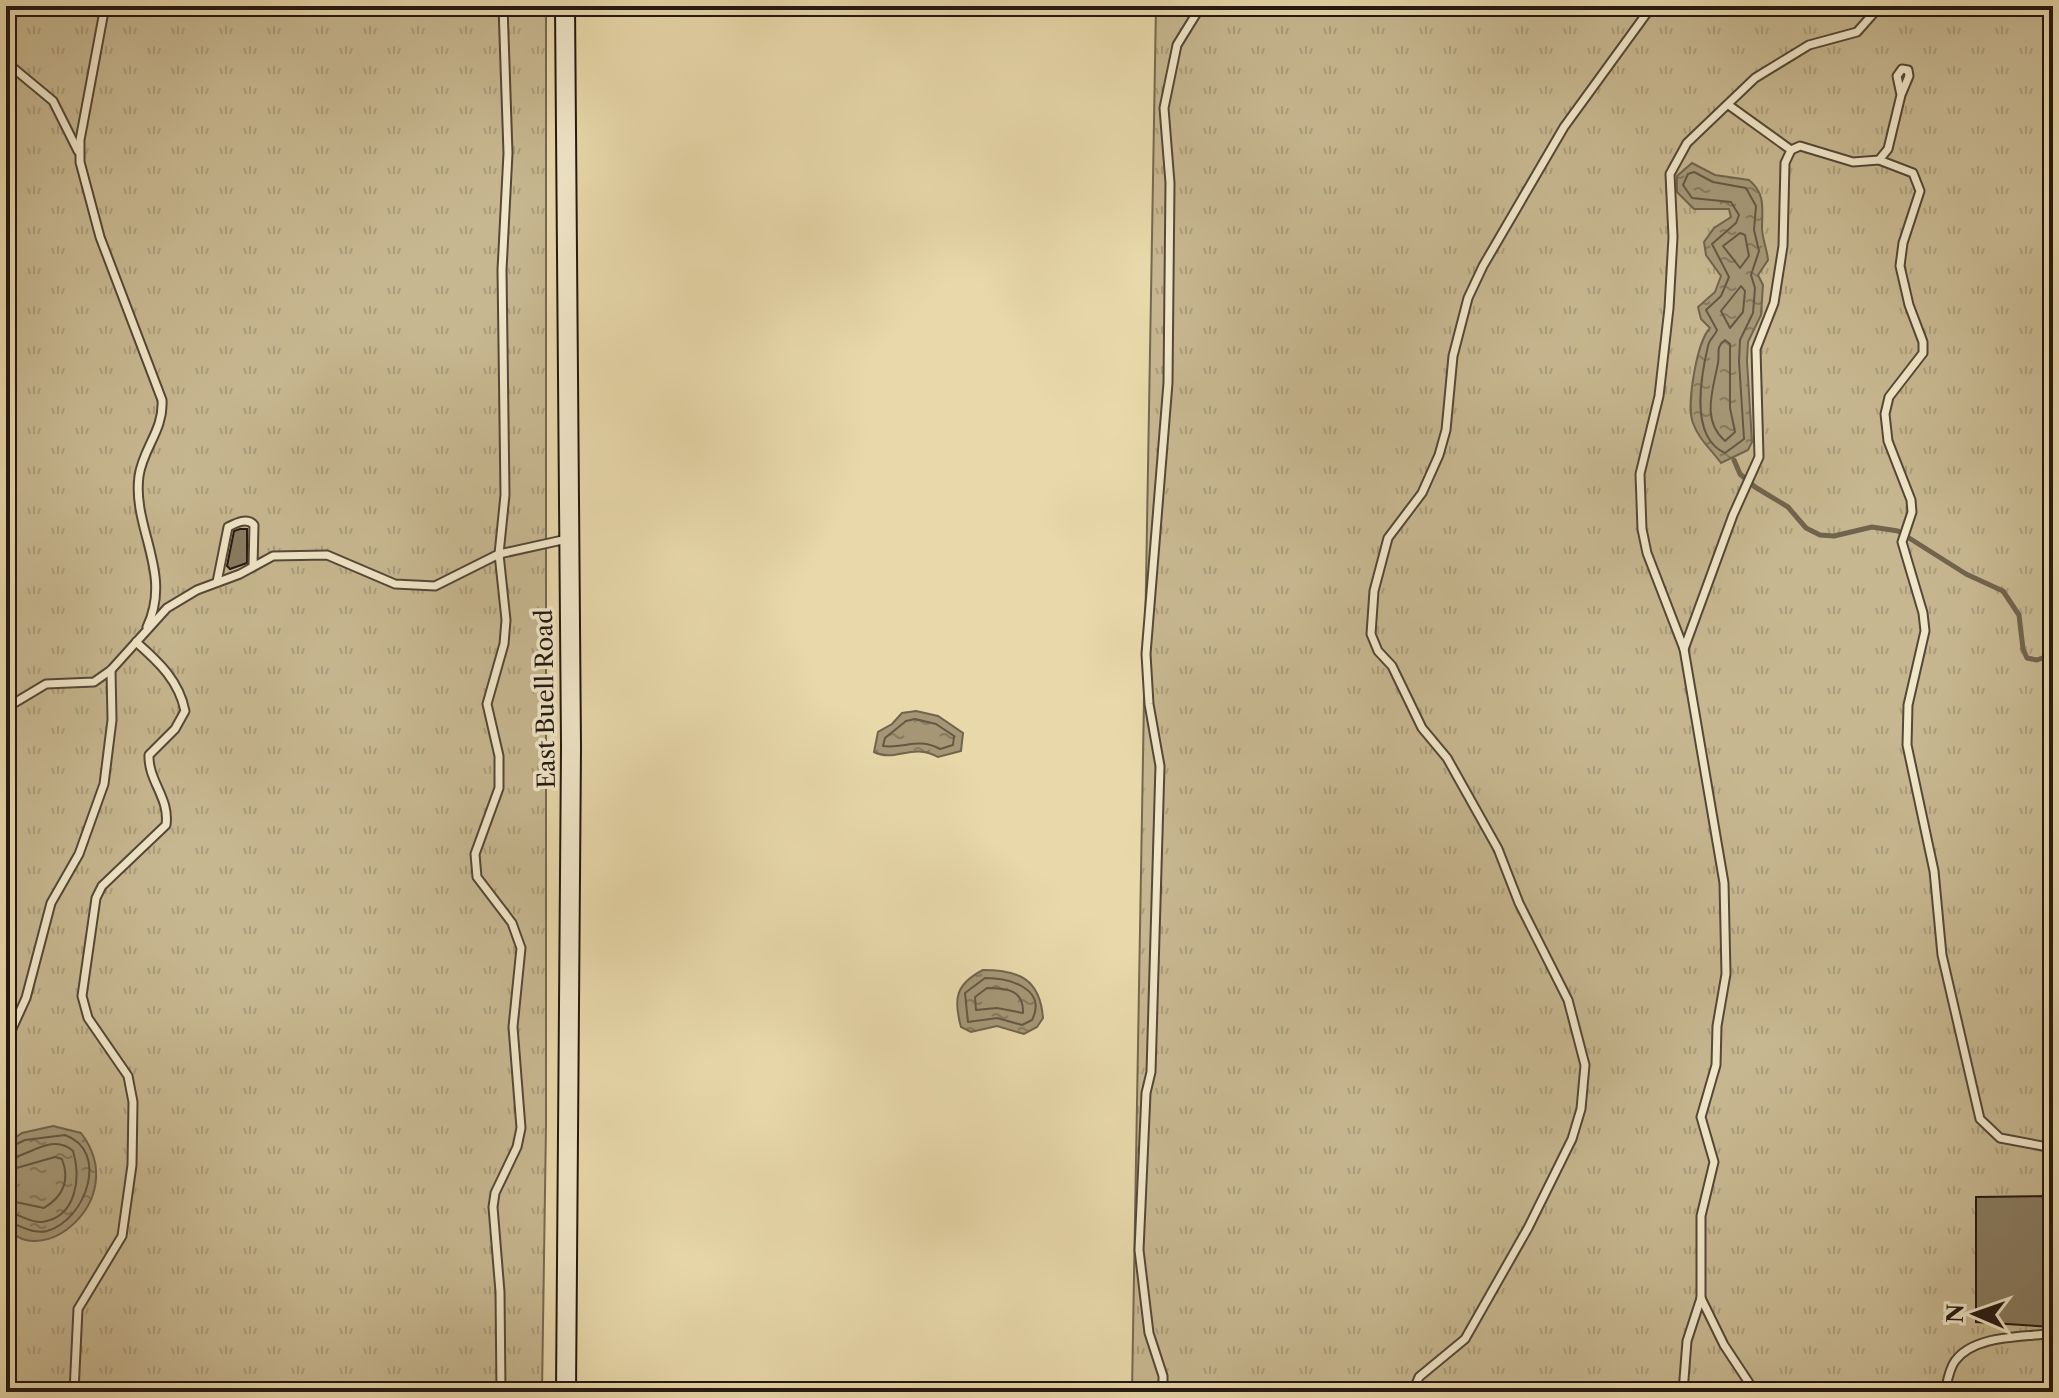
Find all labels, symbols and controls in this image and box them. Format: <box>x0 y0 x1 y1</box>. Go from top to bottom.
street label: East Buell Road <box>529 609 561 789</box>
north arrow <box>1935 1274 2015 1354</box>
text: N <box>1942 1303 1969 1323</box>

